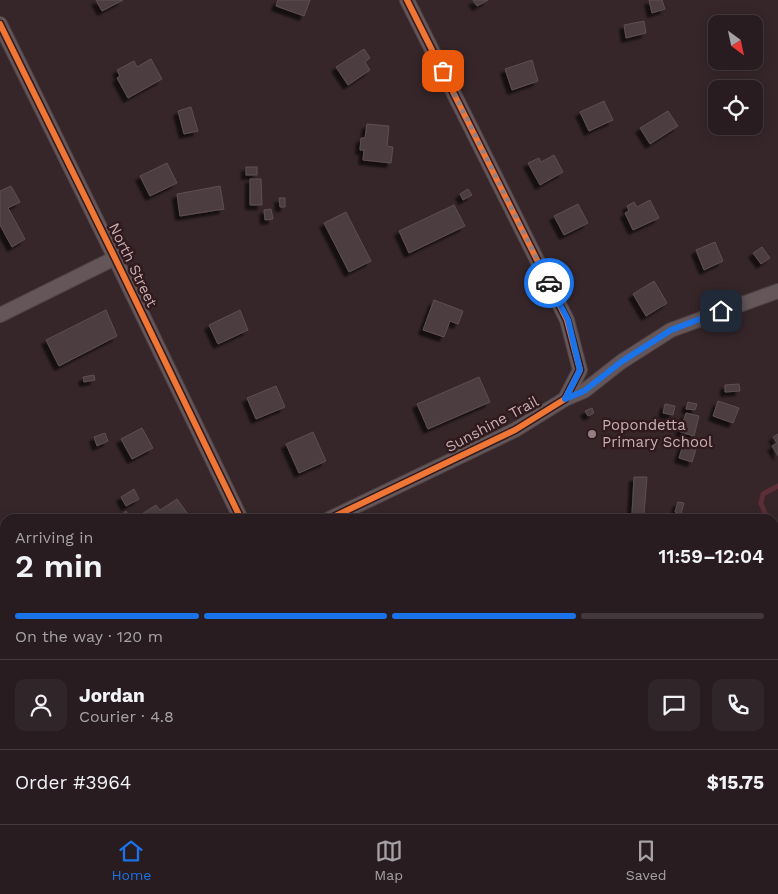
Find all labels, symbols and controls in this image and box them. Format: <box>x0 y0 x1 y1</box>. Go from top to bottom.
north arrow <box>708 15 762 70</box>
map controls <box>708 15 763 135</box>
pin <box>422 50 464 92</box>
icon: bag <box>429 57 457 85</box>
button: locate <box>708 80 763 135</box>
street label: North Street <box>105 220 161 311</box>
courier <box>524 258 574 308</box>
icon: car <box>535 269 563 297</box>
pin <box>700 290 742 332</box>
icon: home <box>707 297 735 325</box>
street label: Sunshine Trail <box>442 392 542 456</box>
place label: Popondetta Primary School <box>602 416 713 451</box>
marker: Popondetta Primary School <box>586 428 598 440</box>
text: Arriving in <box>15 528 93 547</box>
text: 11:59–12:04 <box>659 545 764 568</box>
text: 2 min <box>15 547 103 585</box>
text: On the way · 120 m <box>15 627 163 646</box>
button: person <box>15 679 67 731</box>
button: chat <box>648 679 700 731</box>
button: phone <box>712 679 764 731</box>
text: Jordan <box>79 684 145 707</box>
text: Courier · 4.8 <box>79 707 174 726</box>
text: Order #3964 <box>15 771 131 794</box>
text: $15.75 <box>707 771 764 794</box>
tab: Home <box>111 837 151 883</box>
tab: Map <box>374 837 403 883</box>
tab: Saved <box>626 837 667 883</box>

